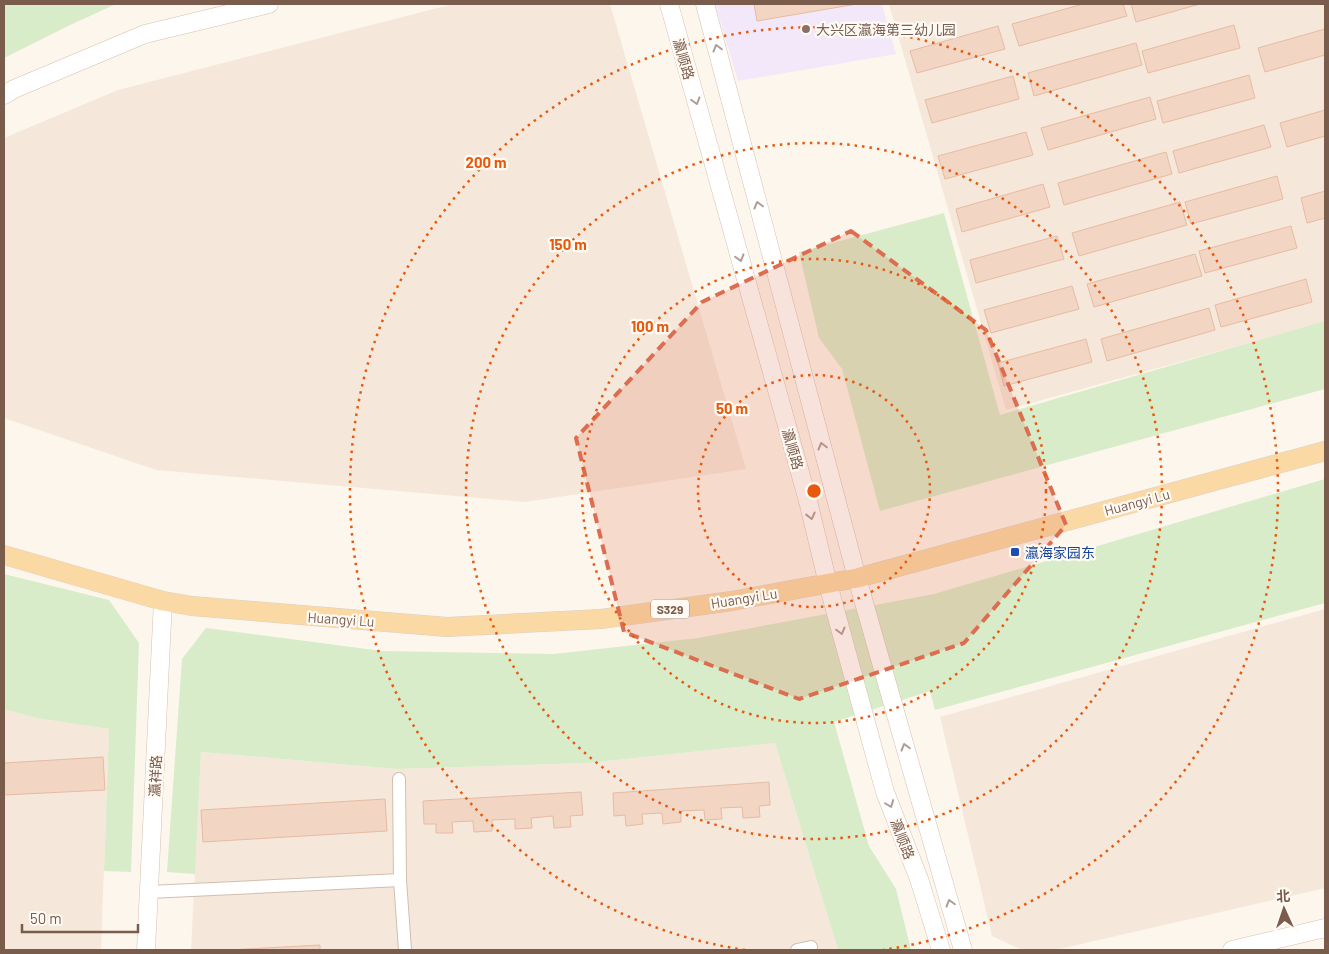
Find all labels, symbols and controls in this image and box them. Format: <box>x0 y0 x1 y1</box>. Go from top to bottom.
place label: 大兴区瀛海第三幼儿园 <box>816 21 956 38</box>
marker: 大兴区瀛海第三幼儿园 <box>800 23 812 35</box>
street label: 瀛顺路 <box>670 36 698 82</box>
one-way arrow <box>712 44 722 52</box>
one-way arrow <box>690 97 700 105</box>
text: 200 m <box>465 153 507 171</box>
one-way arrow <box>754 201 764 209</box>
text: 150 m <box>549 235 587 253</box>
one-way arrow <box>734 253 744 261</box>
text: 100 m <box>631 317 669 335</box>
text: 50 m <box>716 399 748 417</box>
street label: 瀛顺路 <box>779 426 807 472</box>
one-way arrow <box>818 443 828 451</box>
centre of rings <box>805 482 823 500</box>
street label: Huangyi Lu <box>1102 485 1172 519</box>
one-way arrow <box>805 511 816 520</box>
place label: 瀛海家园东 <box>1025 544 1095 561</box>
marker: 瀛海家园东 <box>1009 546 1021 558</box>
street label: Huangyi Lu <box>710 584 778 612</box>
road number: S329 <box>651 600 689 618</box>
street label: Huangyi Lu <box>307 608 375 630</box>
one-way arrow <box>835 627 846 636</box>
one-way arrow <box>901 743 911 752</box>
street label: 瀛祥路 <box>145 755 165 797</box>
one-way arrow <box>884 799 894 808</box>
street label: 瀛顺路 <box>888 816 918 862</box>
north arrow <box>1259 884 1309 934</box>
text: 北 <box>1276 887 1291 904</box>
one-way arrow <box>945 900 955 908</box>
scale bar <box>22 902 139 934</box>
text: 50 m <box>30 909 62 927</box>

